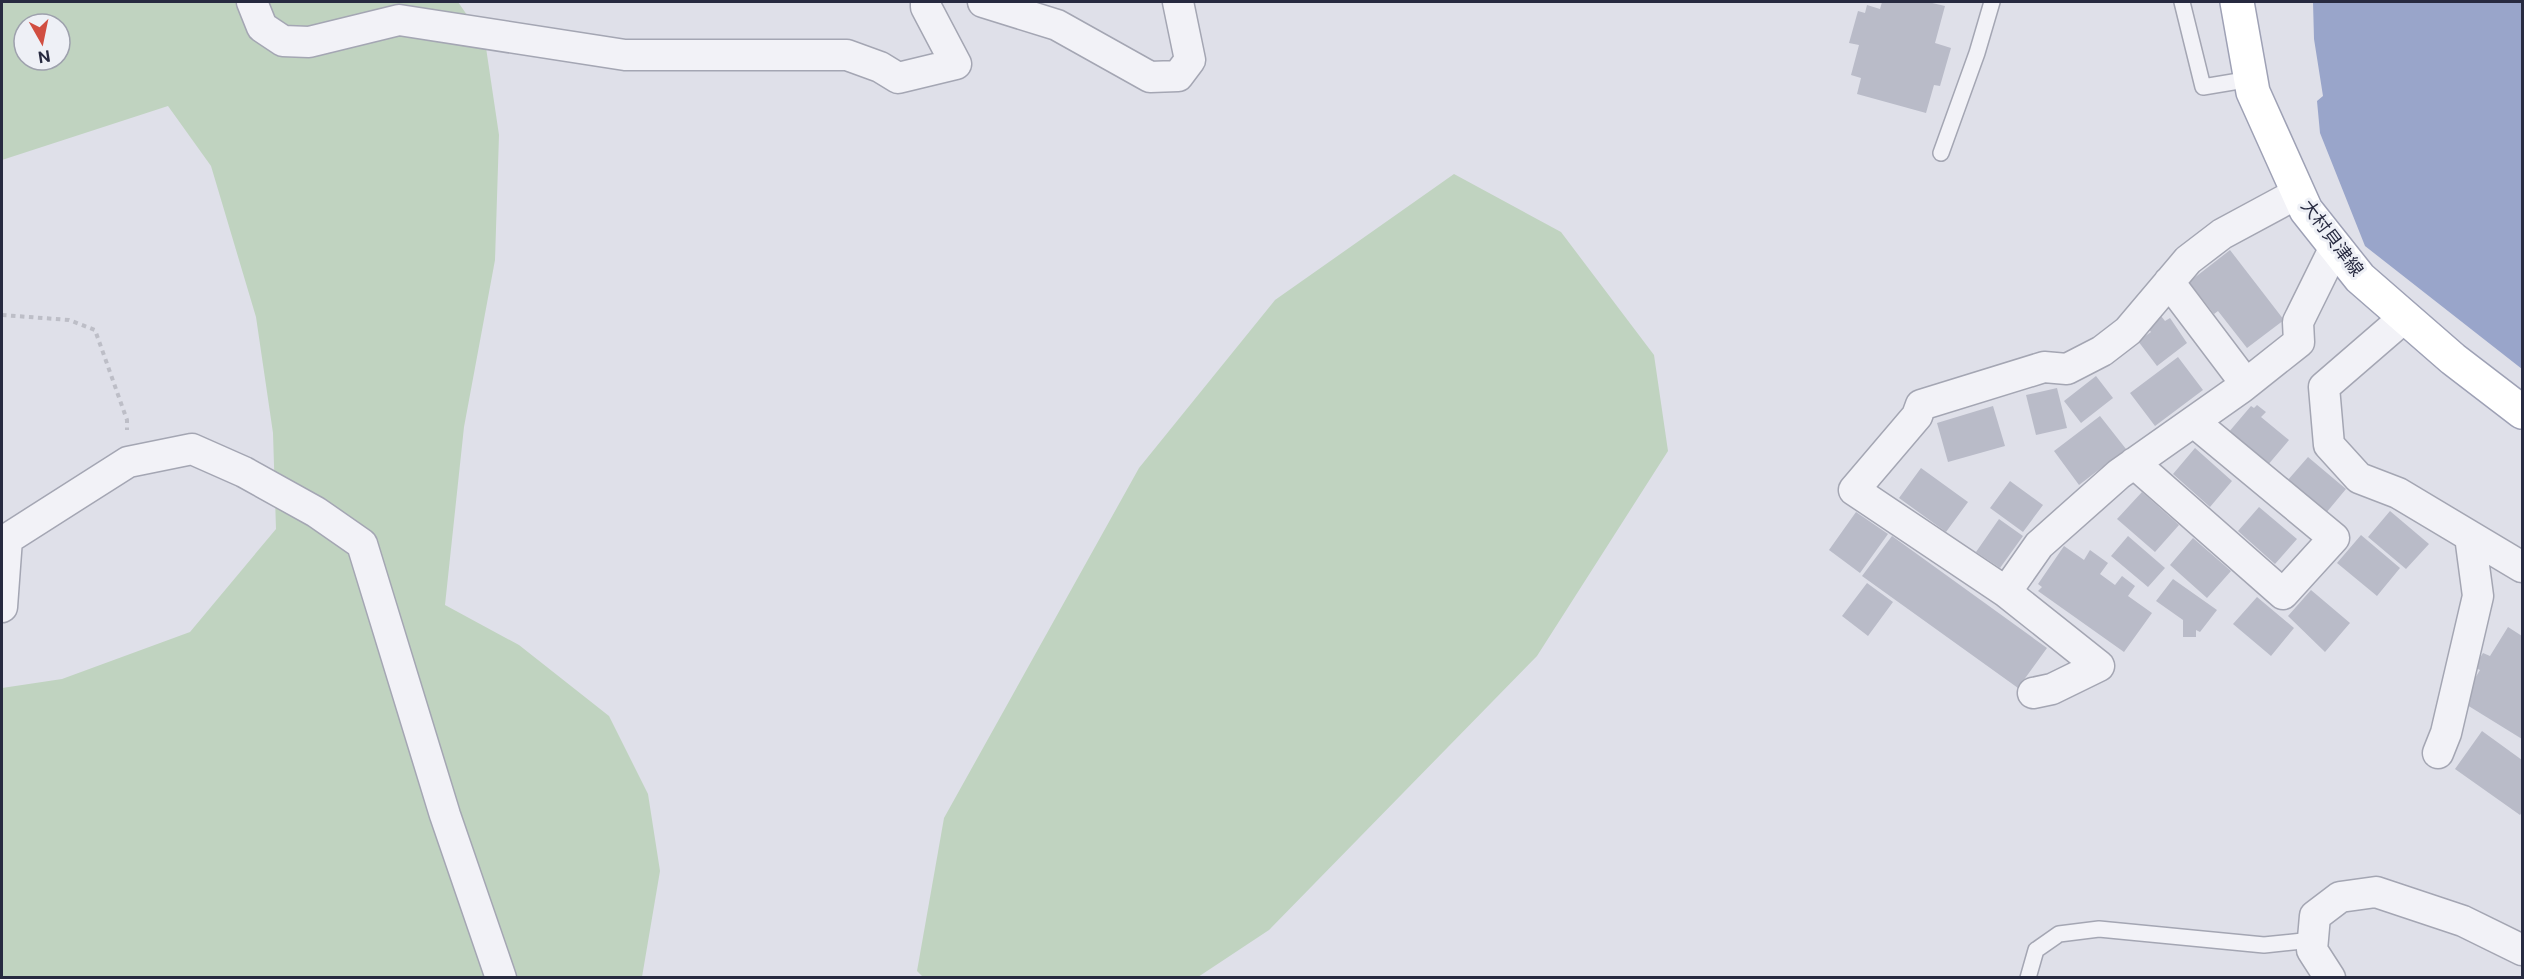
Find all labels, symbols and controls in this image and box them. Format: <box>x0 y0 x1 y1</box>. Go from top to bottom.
north arrow <box>12 12 72 72</box>
text: N <box>37 46 52 67</box>
street label: 大村貝津線 <box>2297 195 2368 280</box>

